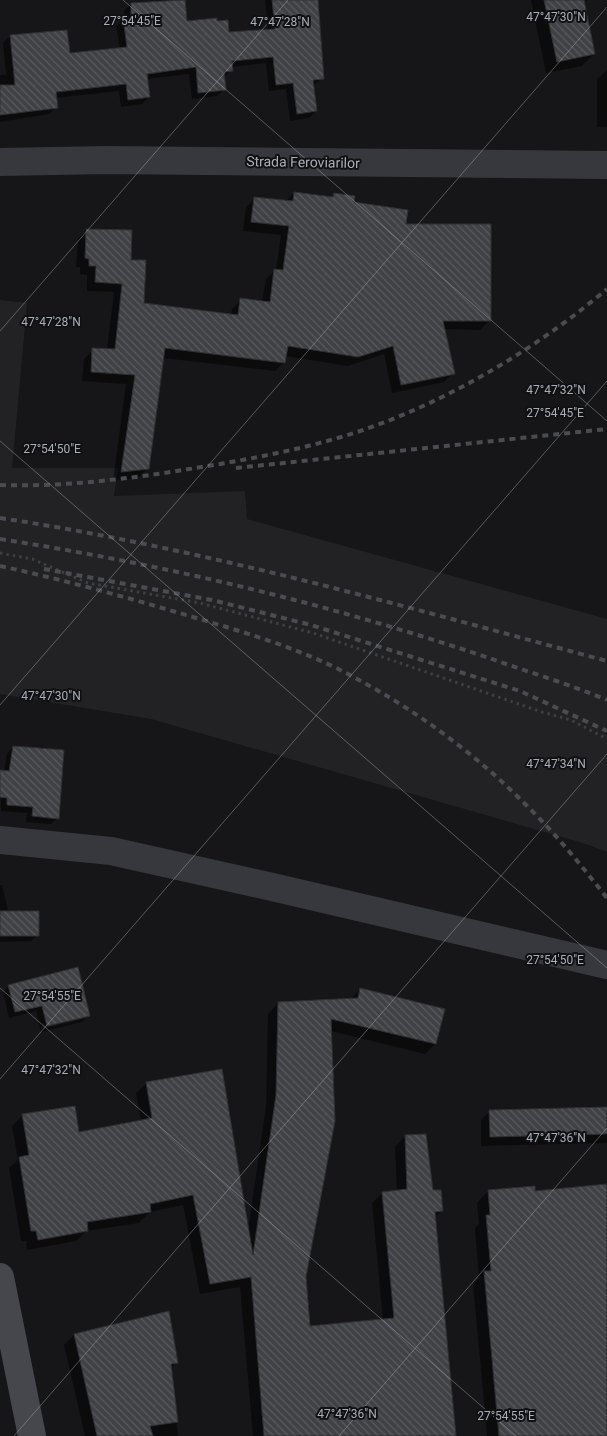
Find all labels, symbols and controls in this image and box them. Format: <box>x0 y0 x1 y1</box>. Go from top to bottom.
text: 47°47'30"N <box>526 10 586 24</box>
text: 27°54'45"E <box>103 14 161 28</box>
text: 47°47'28"N <box>250 15 310 29</box>
street label: Strada Feroviarilor <box>246 153 360 171</box>
text: 47°47'28"N <box>21 315 81 329</box>
text: 47°47'32"N <box>526 383 586 397</box>
text: 27°54'45"E <box>526 406 584 420</box>
text: 27°54'50"E <box>23 442 81 456</box>
text: 47°47'30"N <box>21 689 81 703</box>
text: 47°47'34"N <box>526 757 586 771</box>
text: 27°54'50"E <box>526 953 584 967</box>
text: 27°54'55"E <box>23 989 81 1003</box>
text: 47°47'32"N <box>21 1063 81 1077</box>
text: 47°47'36"N <box>526 1131 586 1145</box>
text: 47°47'36"N <box>317 1407 377 1421</box>
text: 27°54'55"E <box>477 1409 535 1423</box>

